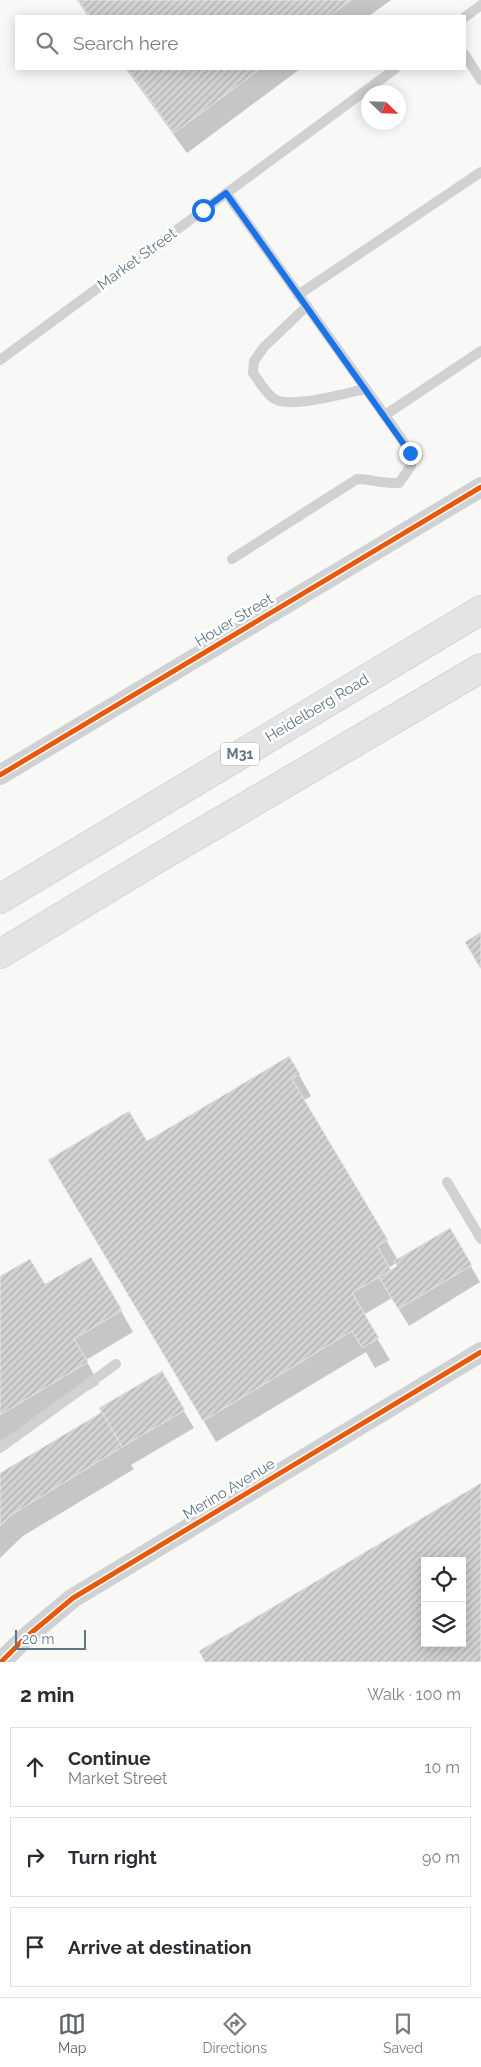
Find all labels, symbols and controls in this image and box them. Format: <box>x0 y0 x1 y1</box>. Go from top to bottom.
search box <box>15 15 466 70</box>
icon: search <box>33 29 61 57</box>
text: Search here <box>73 32 179 54</box>
north arrow <box>361 85 406 130</box>
route start <box>192 199 215 222</box>
street label: Market Street <box>94 224 180 294</box>
route end <box>399 442 422 465</box>
street label: Houer Street <box>192 590 276 650</box>
street label: Heidelberg Road <box>262 670 372 746</box>
road number: M31 <box>221 742 259 766</box>
street label: Merino Avenue <box>180 1454 278 1524</box>
map controls <box>421 1557 466 1647</box>
button: locate <box>421 1557 466 1602</box>
button: layers <box>421 1602 466 1647</box>
scale bar <box>15 1627 86 1650</box>
text: 20 m <box>22 1631 54 1647</box>
text: 2 min <box>20 1682 74 1707</box>
text: Walk · 100 m <box>367 1685 461 1704</box>
text: Continue <box>68 1747 151 1769</box>
icon: ahead <box>21 1753 49 1781</box>
text: 10 m <box>425 1758 460 1777</box>
text: Market Street <box>68 1769 167 1788</box>
icon: right <box>21 1843 49 1871</box>
text: Turn right <box>68 1846 157 1868</box>
text: 90 m <box>422 1848 460 1867</box>
icon: arrive <box>21 1933 49 1961</box>
text: Arrive at destination <box>68 1936 252 1958</box>
tab: Map <box>58 2010 86 2056</box>
tab: Directions <box>202 2010 267 2056</box>
tab: Saved <box>383 2010 423 2056</box>

